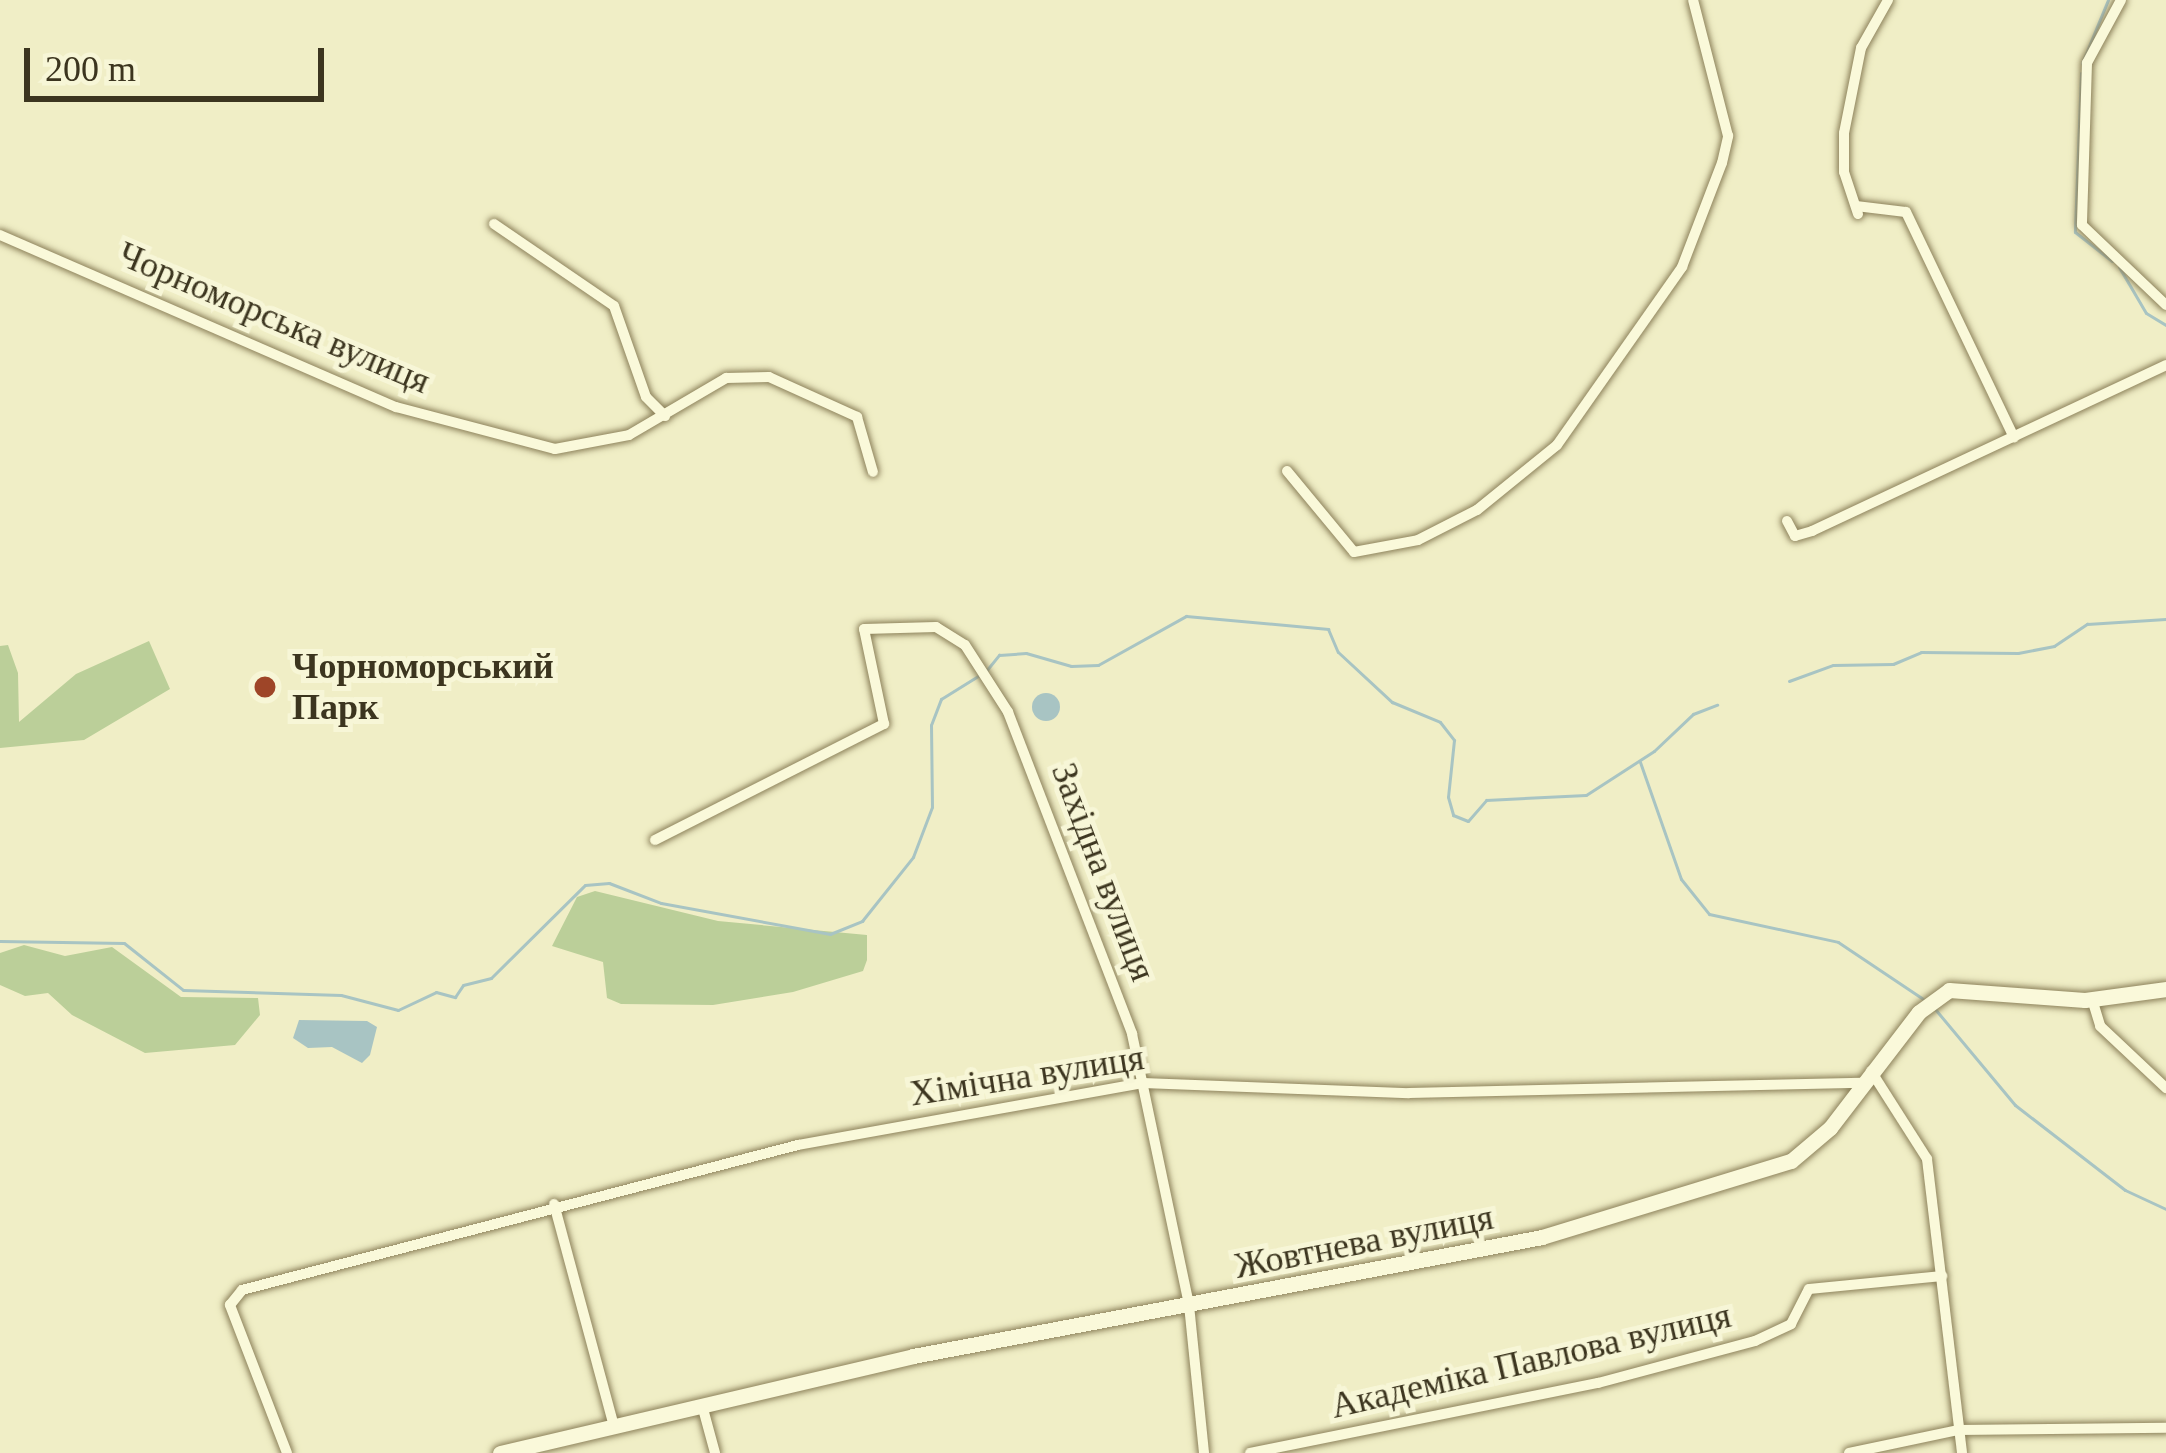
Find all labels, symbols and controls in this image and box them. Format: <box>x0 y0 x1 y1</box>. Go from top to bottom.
scale bar <box>30 24 330 98</box>
text: 200 m <box>45 49 136 89</box>
street label: Чорноморська вулиця <box>112 233 436 403</box>
place label: Чорноморський Парк <box>292 644 554 729</box>
marker: Чорноморський Парк <box>249 671 281 703</box>
street label: Західна вулиця <box>1042 757 1164 987</box>
street label: Хімічна вулиця <box>907 1036 1147 1116</box>
street label: Жовтнева вулиця <box>1231 1196 1497 1288</box>
street label: Академіка Павлова вулиця <box>1327 1294 1735 1428</box>

